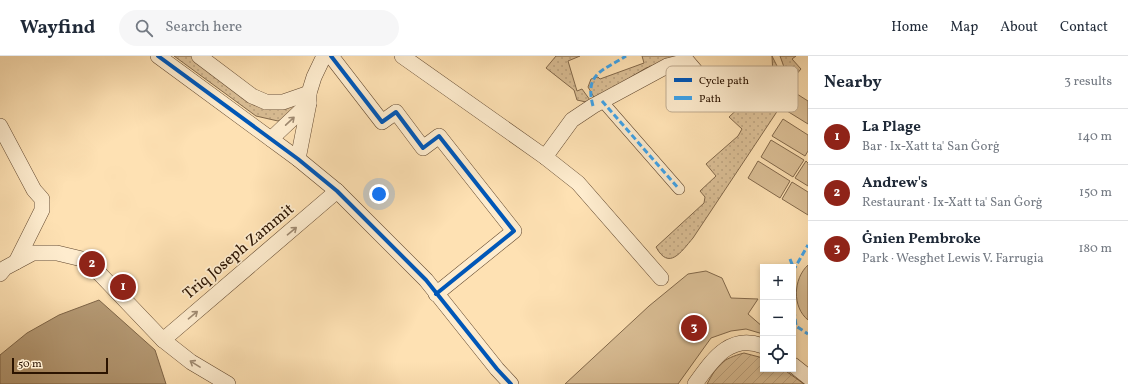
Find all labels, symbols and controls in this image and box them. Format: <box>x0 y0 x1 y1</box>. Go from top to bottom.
search box <box>119 10 399 46</box>
text: Wayfind <box>20 15 95 41</box>
icon: search <box>133 17 155 39</box>
text: Search here <box>165 17 242 38</box>
text: Home <box>891 18 928 37</box>
text: Map <box>950 18 978 37</box>
text: About <box>1000 18 1038 37</box>
text: Contact <box>1060 18 1108 37</box>
legend <box>666 66 798 112</box>
text: Nearby <box>824 71 882 94</box>
text: 3 results <box>1064 73 1112 91</box>
text: Cycle path <box>699 74 749 89</box>
text: Path <box>699 92 722 107</box>
one-way arrow <box>285 116 295 126</box>
text: La Plage <box>862 117 921 138</box>
text: 1 <box>834 128 840 146</box>
text: 140 m <box>1078 128 1112 146</box>
text: Bar · Ix-Xatt ta' San Ġorġ <box>862 138 1000 156</box>
text: Andrew's <box>862 173 928 194</box>
your location <box>369 184 389 204</box>
text: 2 <box>834 184 840 202</box>
text: 150 m <box>1079 184 1112 202</box>
text: Restaurant · Ix-Xatt ta' San Ġorġ <box>862 194 1042 212</box>
street label: Triq Joseph Zammit <box>179 199 300 305</box>
one-way arrow <box>287 227 297 236</box>
text: Ġnien Pembroke <box>862 229 981 250</box>
text: 3 <box>834 240 840 258</box>
text: 180 m <box>1078 240 1112 258</box>
pin: 2 <box>79 249 105 279</box>
text: Park · Wesgħet Lewis V. Farrugia <box>862 250 1044 268</box>
map controls <box>760 264 796 372</box>
button: + <box>760 264 796 300</box>
pin: 1 <box>110 272 136 302</box>
button: − <box>760 300 796 336</box>
one-way arrow <box>187 311 198 320</box>
pin: 3 <box>681 313 707 343</box>
button: locate <box>760 336 796 372</box>
scale bar <box>12 356 108 375</box>
text: 50 m <box>18 357 42 372</box>
one-way arrow <box>190 360 201 368</box>

